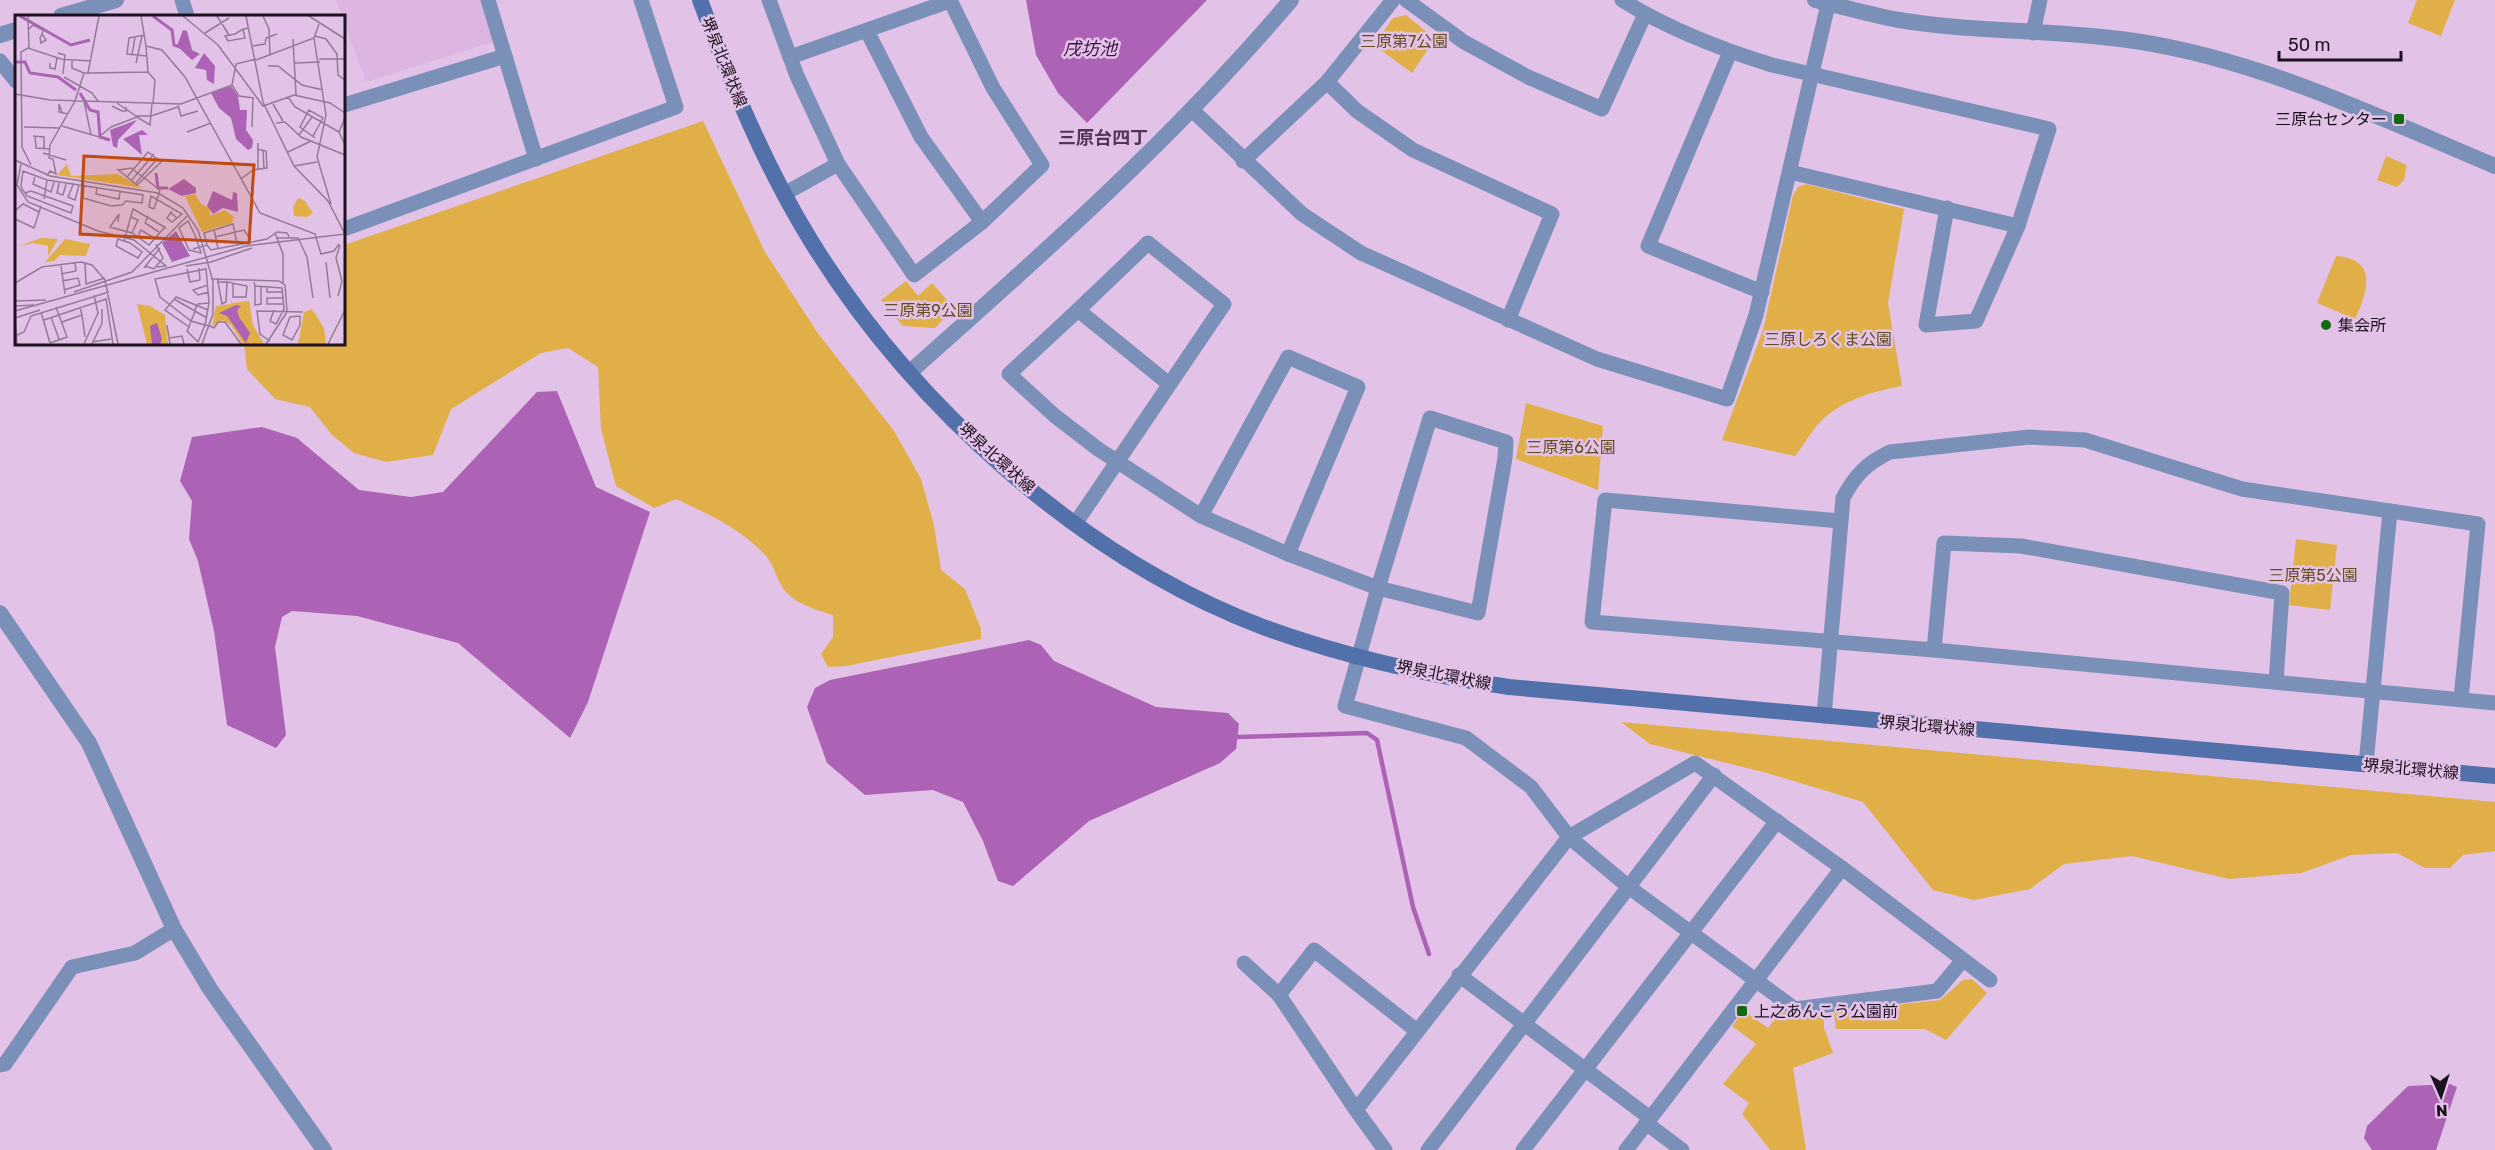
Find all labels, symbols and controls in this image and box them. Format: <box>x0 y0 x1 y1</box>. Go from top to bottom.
street label: 堺泉北環状線 <box>697 14 751 110</box>
inset map <box>15 15 345 345</box>
scale bar <box>2279 24 2400 62</box>
park label: 三原第7公園 <box>1360 32 1448 51</box>
text: 50 m <box>2288 34 2331 56</box>
water label: 戌坊池 <box>1063 38 1119 60</box>
place label: 三原台センター <box>2275 110 2387 129</box>
marker: 三原台センター <box>2392 112 2406 126</box>
district label: 三原台四丁 <box>1058 127 1148 149</box>
park label: 三原第9公園 <box>883 301 973 320</box>
place label: 集会所 <box>2338 316 2386 335</box>
marker: 集会所 <box>2319 318 2333 332</box>
park label: 三原しろくま公園 <box>1764 330 1892 349</box>
street label: 堺泉北環状線 <box>955 419 1039 497</box>
park label: 三原第6公園 <box>1526 438 1616 457</box>
park label: 三原第5公園 <box>2268 566 2358 585</box>
street label: 堺泉北環状線 <box>1395 657 1493 693</box>
street label: 堺泉北環状線 <box>1878 712 1976 740</box>
street label: 堺泉北環状線 <box>2362 755 2460 783</box>
place label: 上之あんこう公園前 <box>1754 1002 1898 1021</box>
marker: 上之あんこう公園前 <box>1735 1004 1749 1018</box>
north arrow <box>2411 1066 2471 1126</box>
text: N <box>2436 1101 2448 1120</box>

